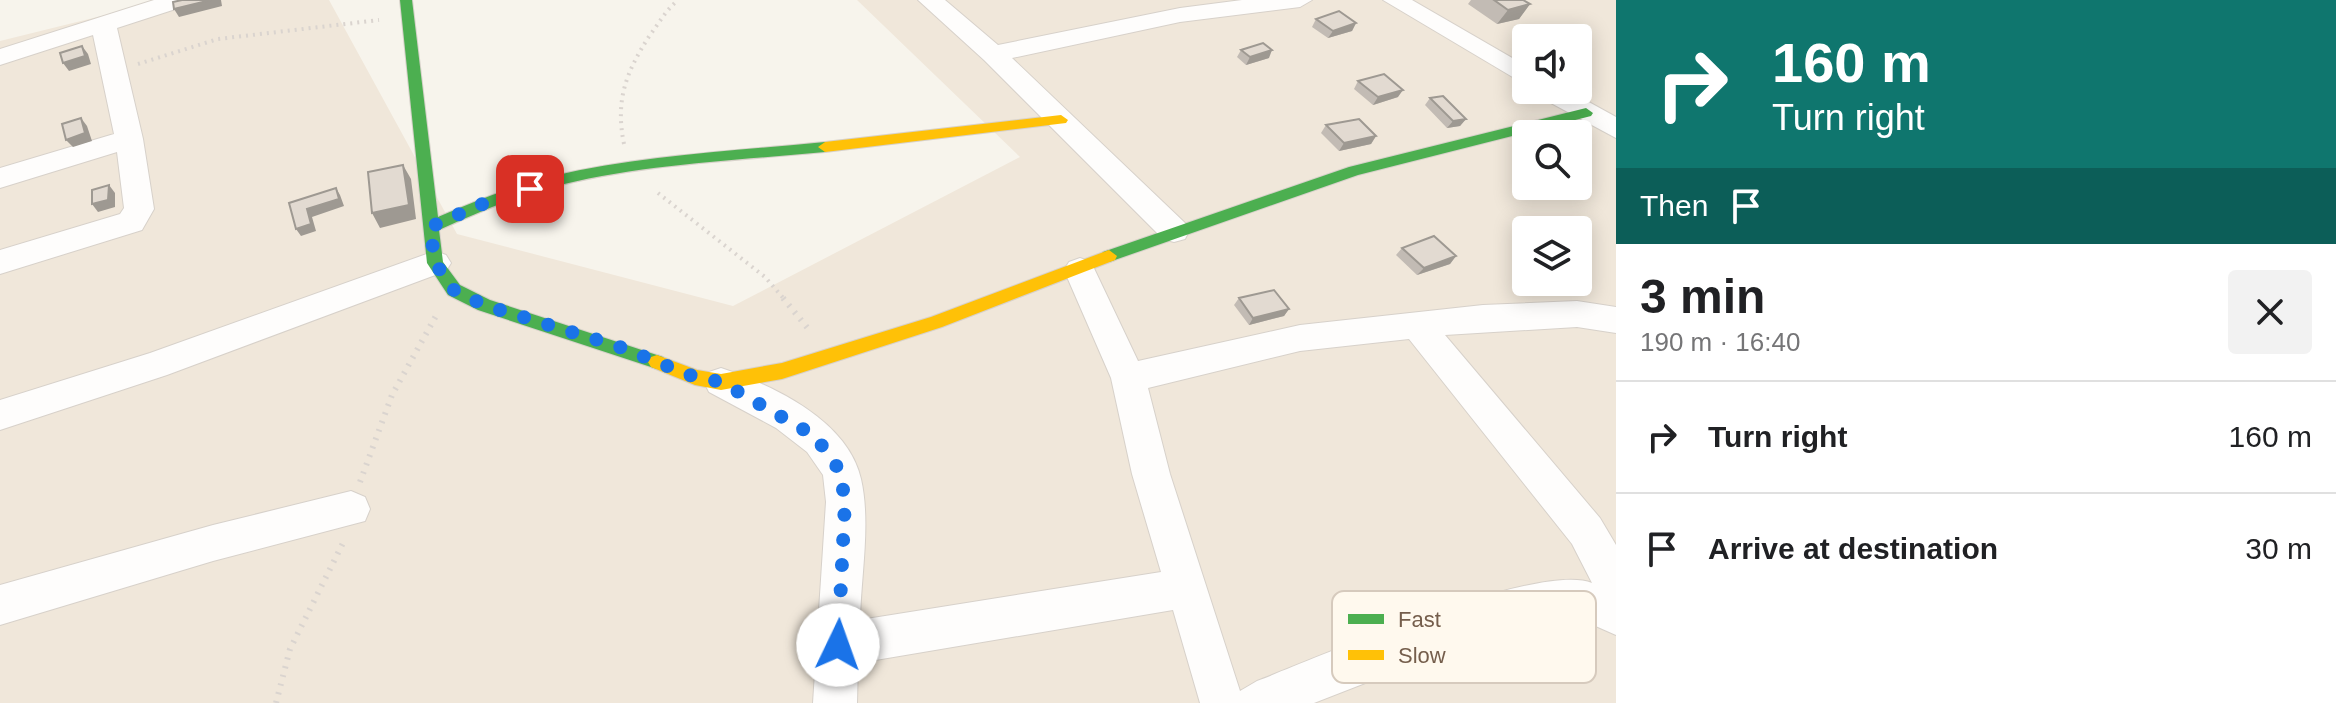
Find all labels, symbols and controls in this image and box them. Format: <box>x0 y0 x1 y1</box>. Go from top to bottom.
map controls <box>1512 24 1592 296</box>
button: sound <box>1512 24 1592 104</box>
text: 160 m <box>1772 31 1931 94</box>
icon: right <box>1640 32 1744 136</box>
text: Turn right <box>1772 97 1925 138</box>
button: search <box>1512 120 1592 200</box>
pin <box>496 155 564 223</box>
icon: arrive <box>508 167 552 211</box>
icon: arrive <box>1724 184 1768 228</box>
text: Then <box>1640 189 1708 222</box>
button: layers <box>1512 216 1592 296</box>
text: 3 min <box>1640 270 1765 323</box>
button: close <box>2228 270 2312 354</box>
text: 190 m · 16:40 <box>1640 327 1800 357</box>
icon: right <box>1640 415 1684 459</box>
text: Turn right <box>1708 420 1847 453</box>
text: 160 m <box>2229 420 2312 453</box>
icon: arrive <box>1640 527 1684 571</box>
text: Arrive at destination <box>1708 532 1998 565</box>
text: 30 m <box>2245 532 2312 565</box>
legend <box>1332 591 1596 683</box>
position arrow <box>796 603 880 687</box>
text: Fast <box>1398 607 1441 632</box>
text: Slow <box>1398 643 1446 668</box>

